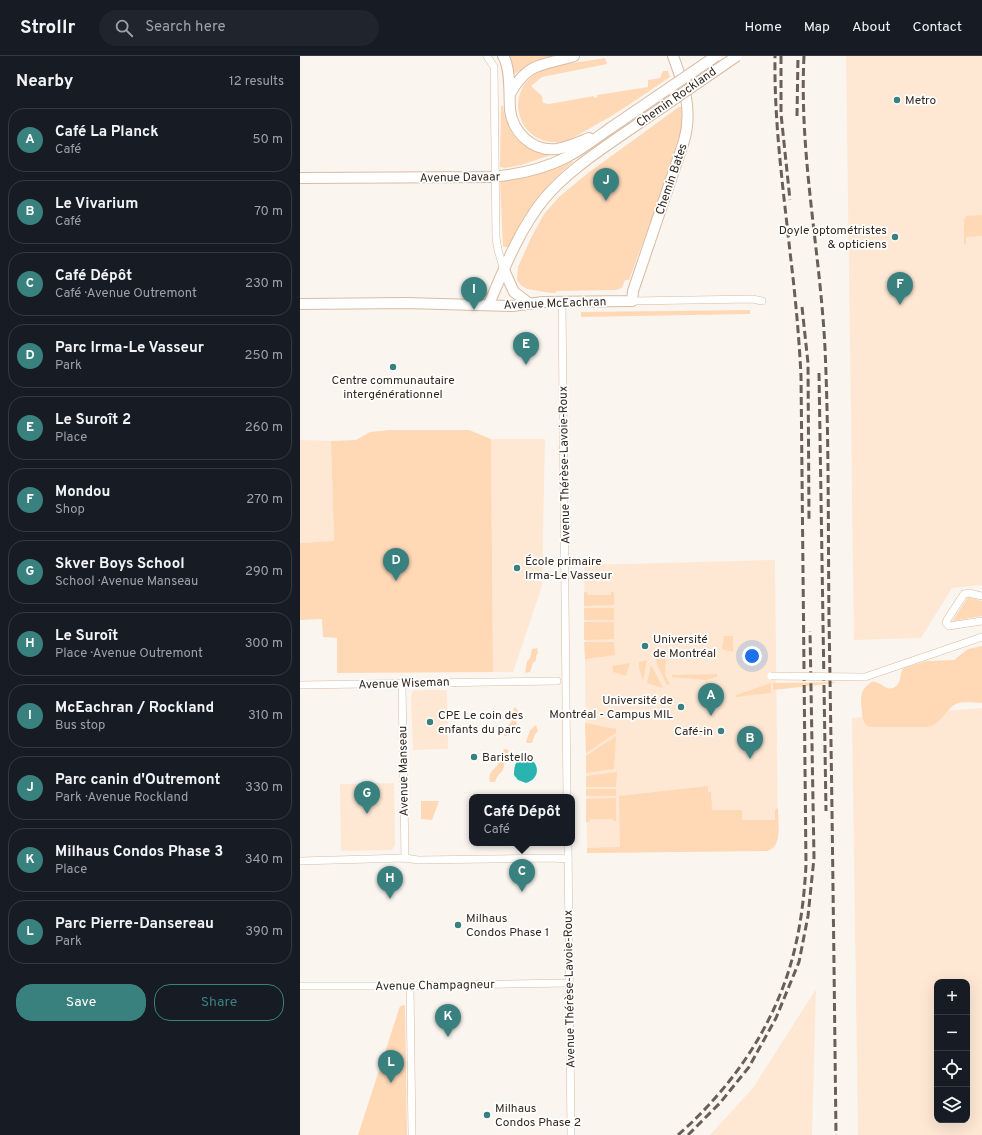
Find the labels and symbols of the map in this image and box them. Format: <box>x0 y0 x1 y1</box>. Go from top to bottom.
street label: Chemin Rockland <box>633 64 720 131</box>
place label: Metro <box>905 93 936 109</box>
marker: Metro <box>892 95 902 105</box>
street label: Chemin Bates <box>652 141 692 217</box>
pin: J <box>593 168 619 201</box>
street label: Avenue Davaar <box>420 169 501 187</box>
place label: Doyle optométristes & opticiens <box>779 223 887 253</box>
marker: Doyle optométristes & opticiens <box>890 232 900 242</box>
pin: F <box>887 272 913 305</box>
pin: I <box>461 277 487 310</box>
street label: Avenue McEachran <box>503 294 607 314</box>
pin: E <box>513 332 539 365</box>
marker: Centre communautaire intergénérationnel <box>388 362 398 372</box>
place label: Centre communautaire intergénérationnel <box>331 373 455 403</box>
street label: Avenue Thérèse-Lavoie-Roux <box>556 386 574 544</box>
pin: D <box>383 548 409 581</box>
place label: École primaire Irma-Le Vasseur <box>525 554 612 584</box>
marker: École primaire Irma-Le Vasseur <box>512 563 522 573</box>
place label: Université de Montréal <box>653 632 716 662</box>
marker: Université de Montréal <box>640 641 650 651</box>
your location <box>742 646 762 666</box>
street label: Avenue Wiseman <box>358 674 450 694</box>
pin: A <box>698 683 724 716</box>
place label: Université de Montréal - Campus MIL <box>549 693 673 723</box>
marker: Université de Montréal - Campus MIL <box>676 702 686 712</box>
place label: CPE Le coin des enfants du parc <box>438 708 523 738</box>
marker: CPE Le coin des enfants du parc <box>425 717 435 727</box>
place label: Café-in <box>674 724 713 740</box>
street label: Avenue Manseau <box>395 726 413 816</box>
marker: Café-in <box>716 726 726 736</box>
pin: B <box>737 726 763 759</box>
place label: Baristello <box>482 750 534 766</box>
marker: Baristello <box>469 752 479 762</box>
pin: G <box>354 781 380 814</box>
pin: C <box>509 859 535 892</box>
pin: H <box>377 866 403 899</box>
street label: Avenue Thérèse-Lavoie-Roux <box>561 910 579 1068</box>
place label: Milhaus Condos Phase 1 <box>466 911 549 941</box>
marker: Milhaus Condos Phase 1 <box>453 920 463 930</box>
street label: Avenue Champagneur <box>375 977 495 995</box>
pin: K <box>435 1004 461 1037</box>
pin: L <box>378 1050 404 1083</box>
place label: Milhaus Condos Phase 2 <box>495 1101 581 1131</box>
marker: Milhaus Condos Phase 2 <box>482 1110 492 1120</box>

